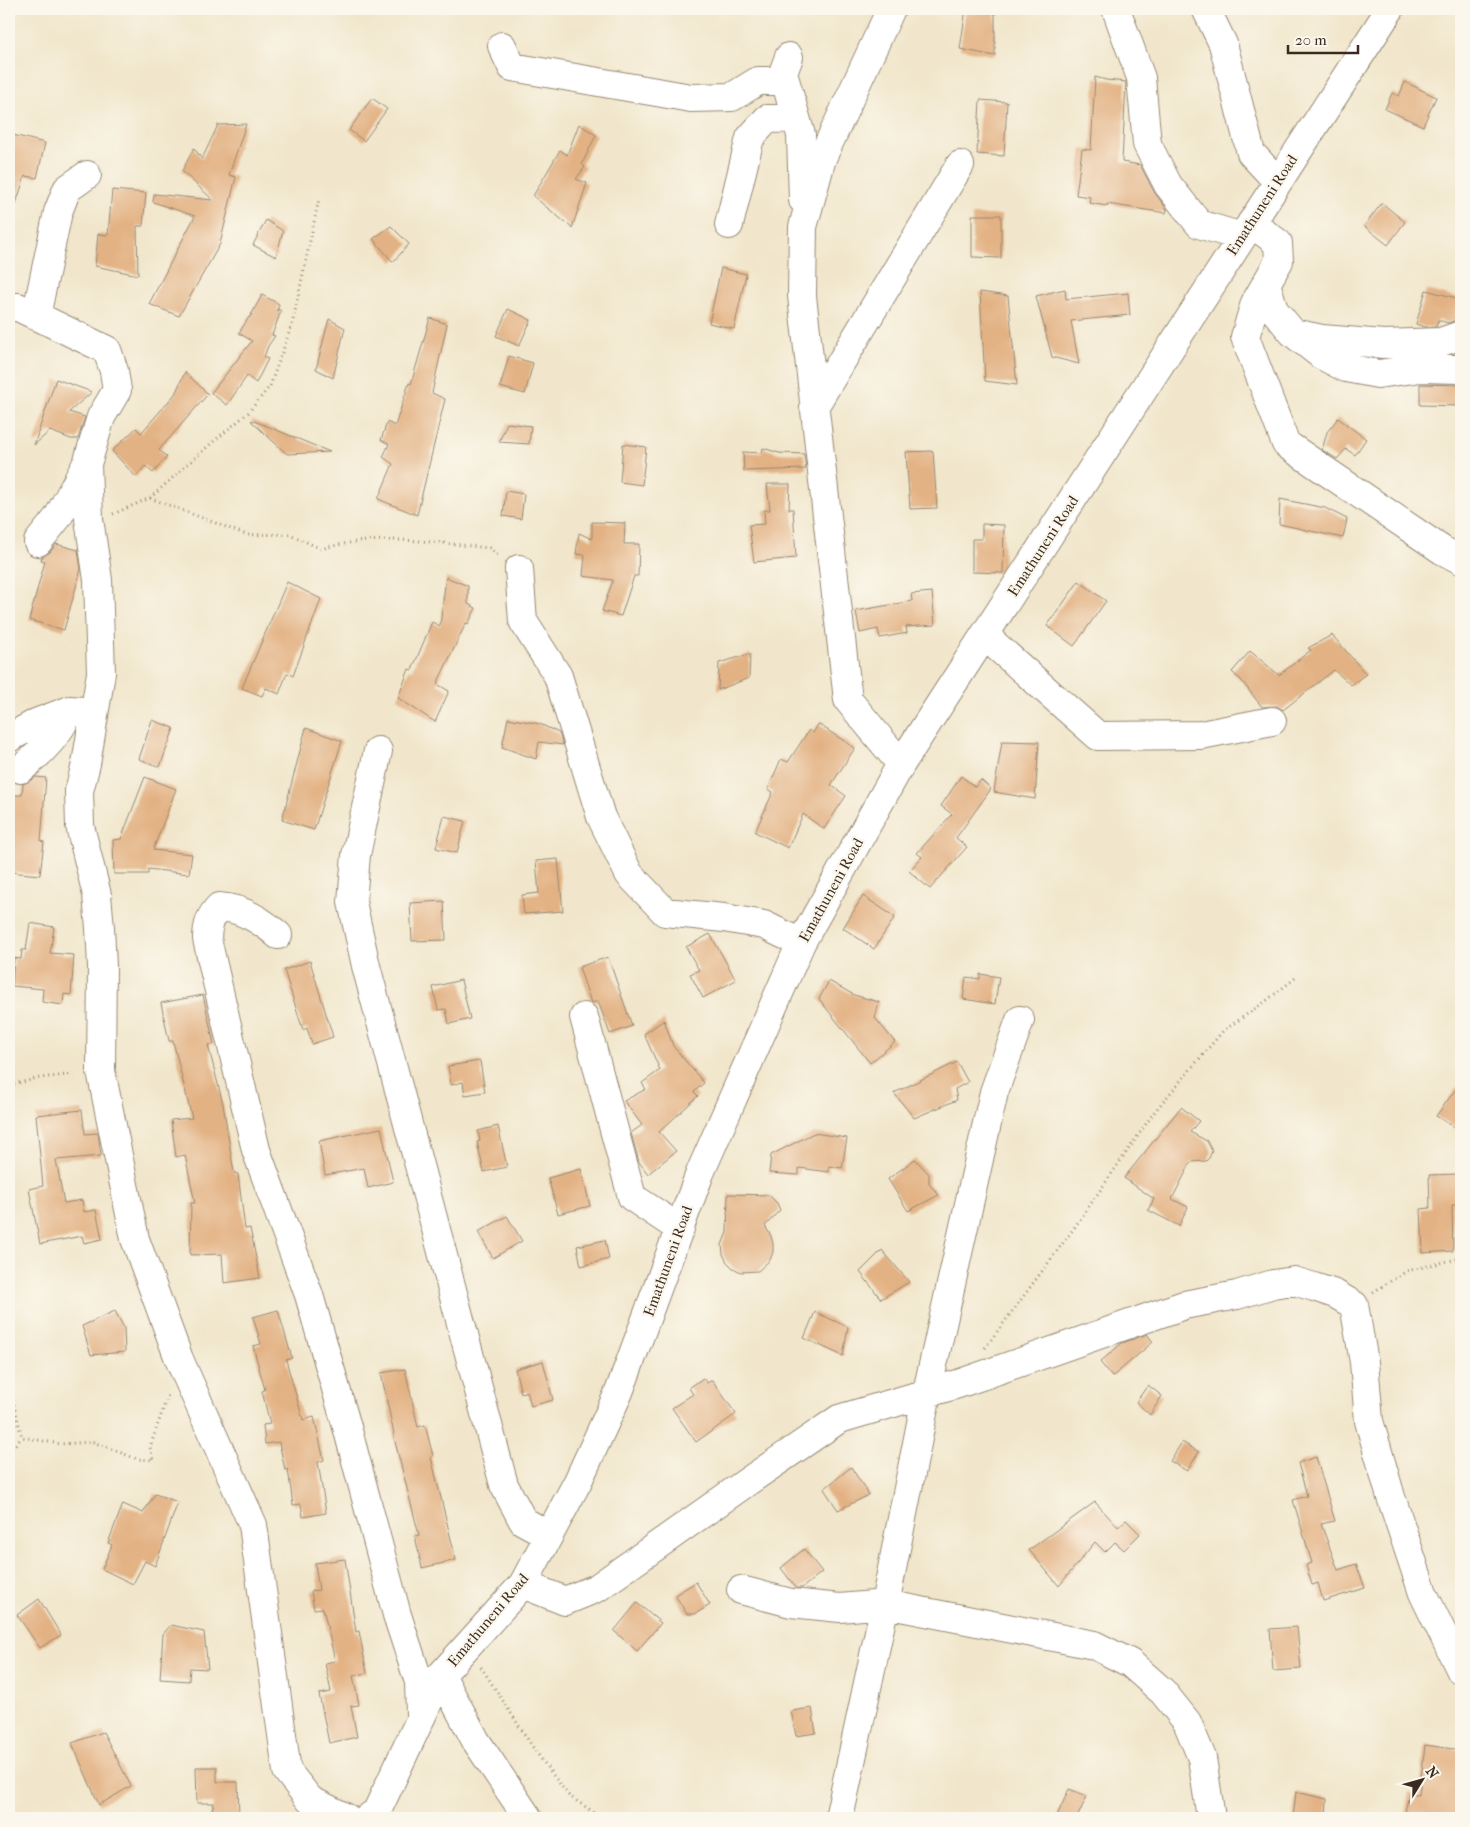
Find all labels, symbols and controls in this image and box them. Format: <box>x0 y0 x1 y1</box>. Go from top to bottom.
scale bar <box>1288 22 1358 54</box>
text: 20 m <box>1295 31 1327 49</box>
street label: Emathuneni Road <box>1223 151 1302 259</box>
street label: Emathuneni Road <box>1004 492 1083 600</box>
street label: Emathuneni Road <box>795 834 867 945</box>
street label: Emathuneni Road <box>640 1202 697 1319</box>
street label: Emathuneni Road <box>444 1569 533 1670</box>
north arrow <box>1398 1754 1448 1804</box>
text: N <box>1422 1763 1442 1782</box>

